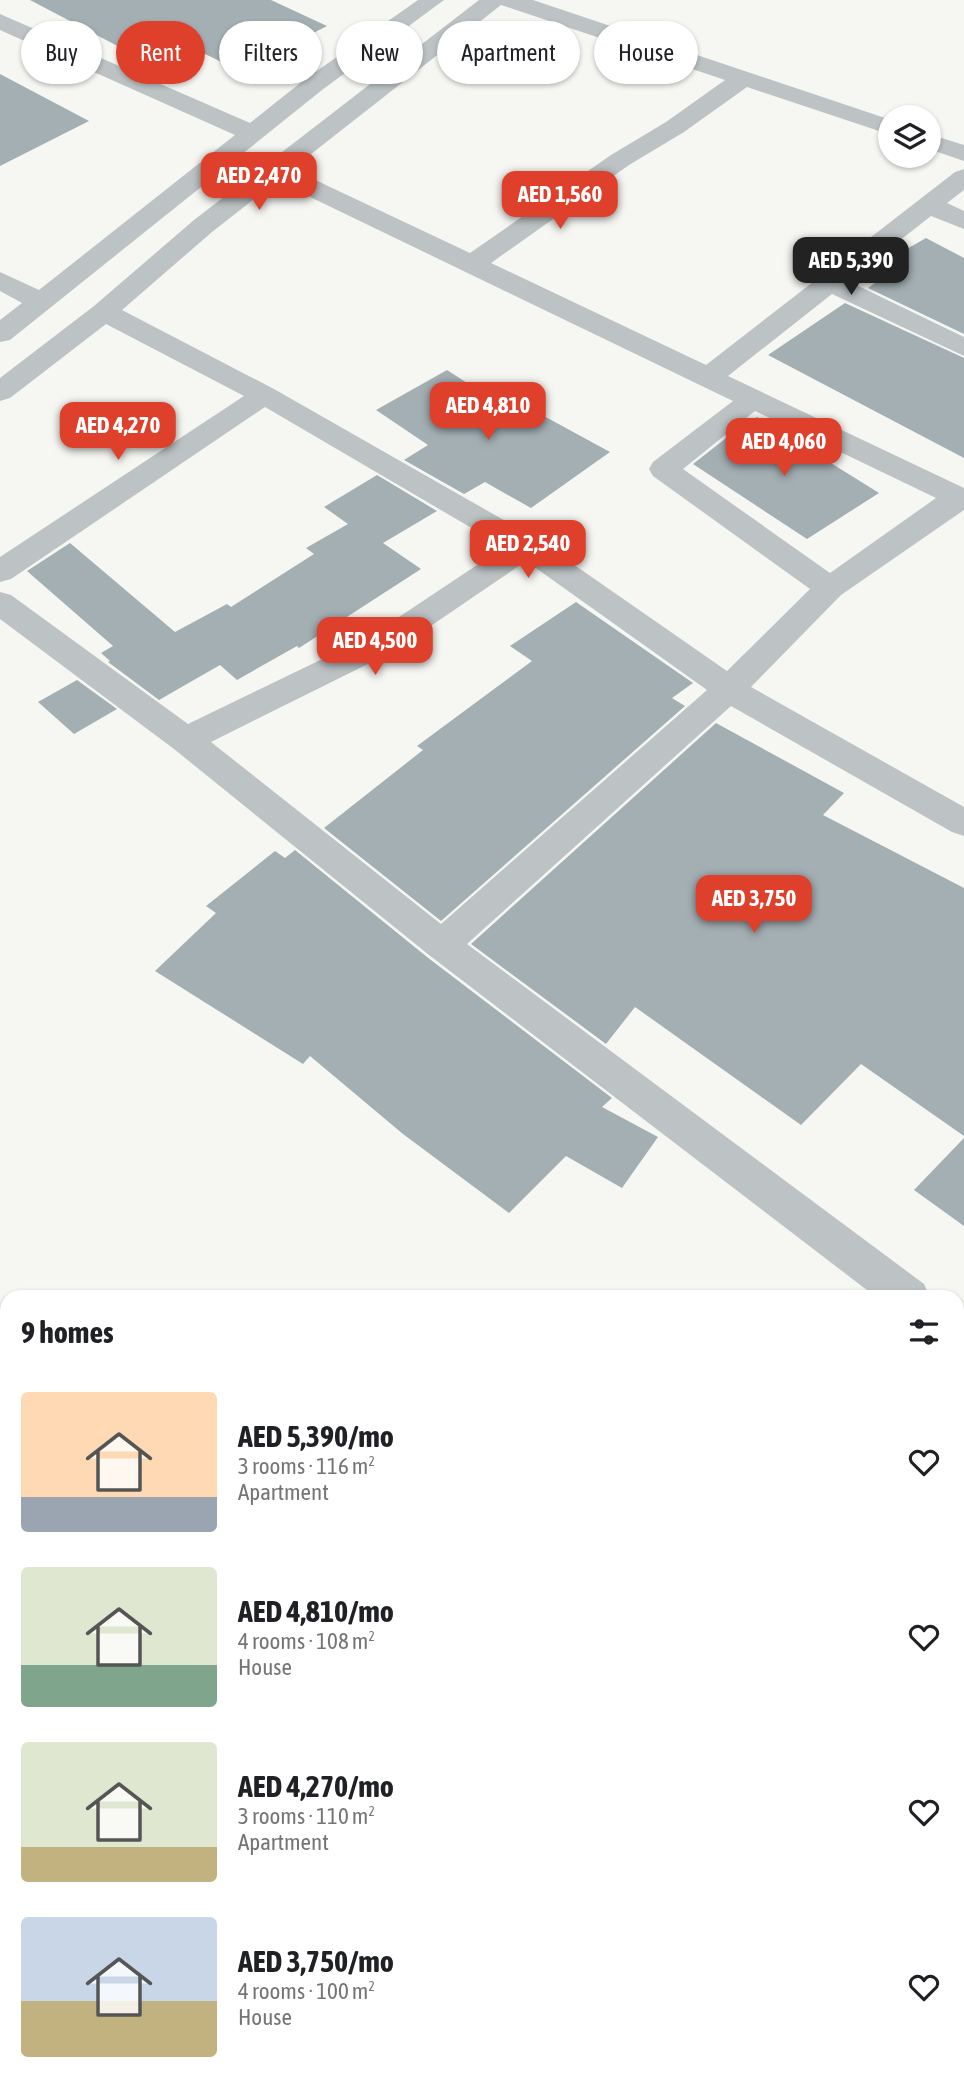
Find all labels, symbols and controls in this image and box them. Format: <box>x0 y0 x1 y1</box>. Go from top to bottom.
chip: Buy <box>21 21 102 84</box>
chip: Rent <box>116 21 205 84</box>
chip: Filters <box>219 21 322 84</box>
chip: New <box>336 21 423 84</box>
chip: Apartment <box>437 21 580 84</box>
chip: House <box>594 21 698 84</box>
map controls <box>878 105 941 168</box>
button: layers <box>878 105 941 168</box>
pin: AED 2,470 <box>179 152 339 212</box>
text: AED 2,470 <box>217 162 301 188</box>
pin: AED 1,560 <box>480 172 640 231</box>
text: AED 1,560 <box>518 181 602 207</box>
pin: AED 5,390 <box>771 238 931 297</box>
text: AED 5,390 <box>809 247 893 273</box>
pin: AED 4,810 <box>408 382 568 442</box>
text: AED 4,810 <box>446 392 530 418</box>
pin: AED 4,270 <box>38 402 198 462</box>
text: AED 4,270 <box>76 412 160 438</box>
pin: AED 4,060 <box>704 419 864 478</box>
text: AED 4,060 <box>742 428 826 454</box>
pin: AED 2,540 <box>448 520 608 580</box>
text: AED 2,540 <box>486 530 570 556</box>
pin: AED 4,500 <box>295 618 455 677</box>
text: AED 4,500 <box>333 627 417 653</box>
pin: AED 3,750 <box>674 876 834 935</box>
text: AED 3,750 <box>712 885 796 911</box>
icon: filters <box>905 1313 943 1351</box>
text: 9 homes <box>21 1315 114 1349</box>
text: AED 5,390/mo <box>238 1419 394 1453</box>
icon: home <box>77 1420 161 1504</box>
icon: heart <box>905 1443 943 1481</box>
text: 3 rooms · 116 m² <box>238 1453 375 1479</box>
text: Apartment <box>238 1479 329 1505</box>
text: AED 4,810/mo <box>238 1594 394 1628</box>
icon: home <box>77 1595 161 1679</box>
icon: heart <box>905 1618 943 1656</box>
text: 4 rooms · 108 m² <box>238 1628 375 1654</box>
text: House <box>238 1654 292 1680</box>
text: AED 4,270/mo <box>238 1769 394 1803</box>
icon: home <box>77 1770 161 1854</box>
icon: heart <box>905 1793 943 1831</box>
text: 3 rooms · 110 m² <box>238 1803 375 1829</box>
text: Apartment <box>238 1829 329 1855</box>
text: AED 3,750/mo <box>238 1944 394 1978</box>
icon: home <box>77 1945 161 2029</box>
icon: heart <box>905 1968 943 2006</box>
text: 4 rooms · 100 m² <box>238 1978 375 2004</box>
text: House <box>238 2004 292 2030</box>

